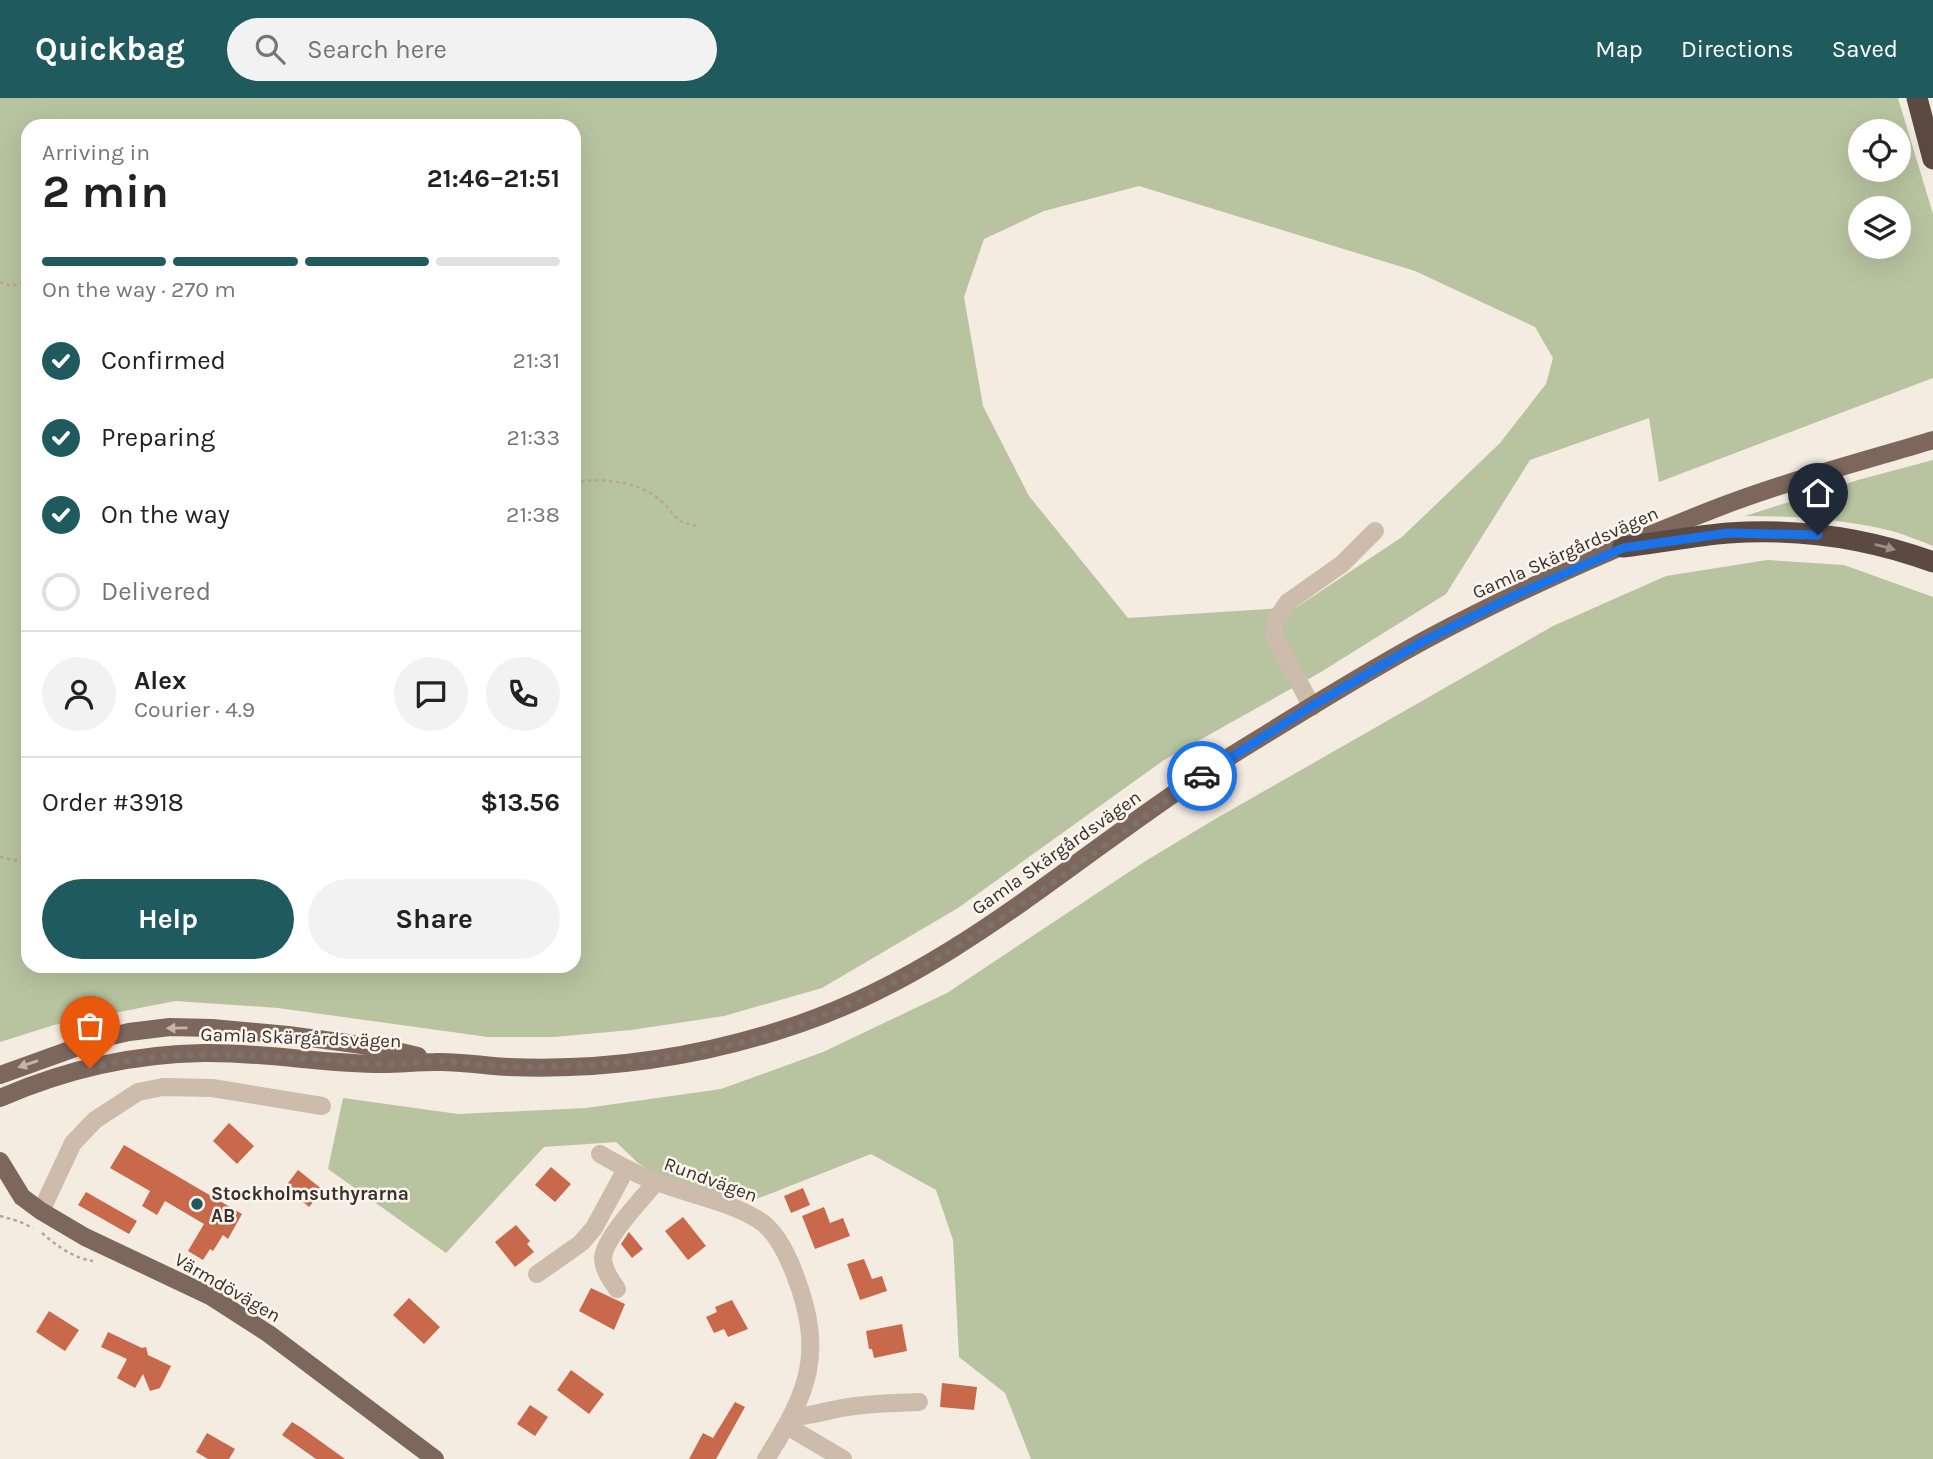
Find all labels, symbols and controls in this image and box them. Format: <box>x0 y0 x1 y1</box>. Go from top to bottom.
search box <box>227 18 717 81</box>
text: Quickbag <box>35 30 185 68</box>
icon: search <box>251 30 289 68</box>
text: Search here <box>307 34 447 65</box>
text: Map <box>1595 35 1643 63</box>
text: Directions <box>1681 35 1794 63</box>
text: Saved <box>1832 35 1898 63</box>
map controls <box>1848 119 1911 259</box>
button: locate <box>1848 119 1911 182</box>
text: Arriving in <box>42 139 150 166</box>
text: 21:46–21:51 <box>427 163 560 194</box>
text: 2 min <box>42 165 169 219</box>
button: layers <box>1848 196 1911 259</box>
text: On the way · 270 m <box>42 276 236 303</box>
icon: check <box>42 342 80 380</box>
text: Confirmed <box>101 345 226 376</box>
text: 21:31 <box>513 347 560 374</box>
icon: check <box>42 419 80 457</box>
text: Preparing <box>101 422 215 453</box>
text: 21:33 <box>507 424 560 451</box>
pin <box>1788 463 1848 535</box>
icon: home <box>1799 474 1837 512</box>
icon: check <box>42 496 80 534</box>
text: On the way <box>101 499 230 530</box>
text: 21:38 <box>506 501 560 528</box>
street label: Gamla Skärgårdsvägen <box>1469 502 1662 604</box>
one-way arrow <box>1874 542 1896 553</box>
text: Delivered <box>101 576 211 607</box>
button: person <box>42 657 116 731</box>
button: chat <box>394 657 468 731</box>
button: phone <box>486 657 560 731</box>
text: Alex <box>134 665 186 696</box>
text: Courier · 4.9 <box>134 696 255 723</box>
courier <box>1167 741 1237 811</box>
icon: car <box>1183 757 1221 795</box>
street label: Gamla Skärgårdsvägen <box>968 786 1145 920</box>
text: Order #3918 <box>42 787 184 818</box>
text: $13.56 <box>480 787 560 818</box>
button: Help <box>42 879 294 959</box>
button: Share <box>308 879 560 959</box>
pin <box>60 996 120 1068</box>
icon: bag <box>71 1007 109 1045</box>
one-way arrow <box>166 1022 188 1033</box>
street label: Gamla Skärgårdsvägen <box>200 1023 402 1053</box>
one-way arrow <box>17 1059 38 1070</box>
street label: Rundvägen <box>661 1153 760 1207</box>
place label: Stockholmsuthyrarna AB <box>211 1183 409 1227</box>
marker: Stockholmsuthyrarna AB <box>189 1196 205 1212</box>
street label: Värmdövägen <box>171 1249 284 1327</box>

